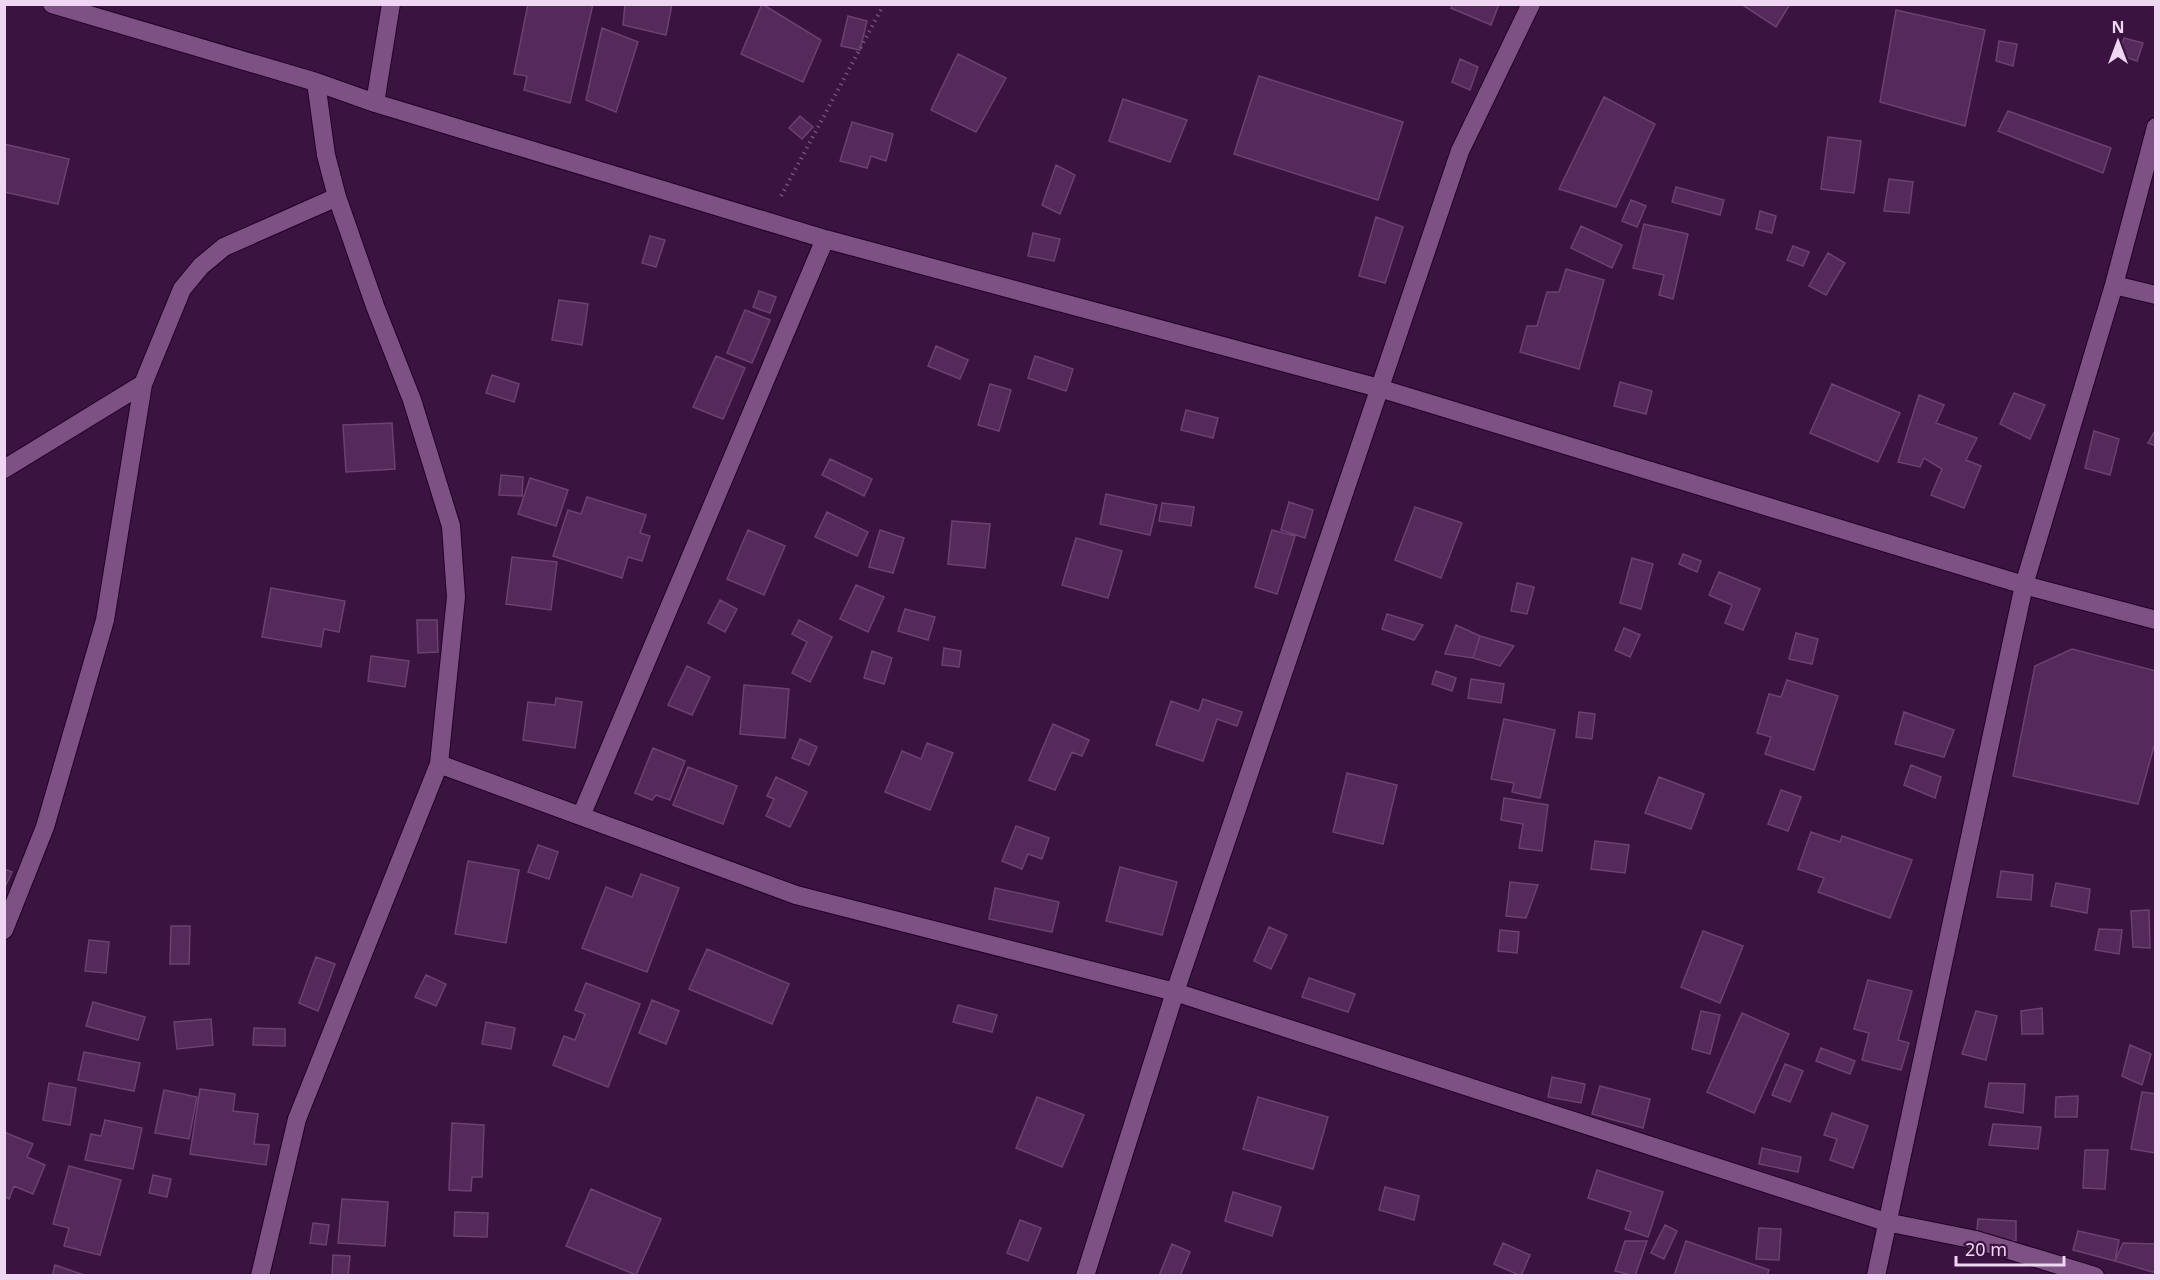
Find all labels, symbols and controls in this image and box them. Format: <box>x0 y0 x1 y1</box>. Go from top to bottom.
north arrow <box>2088 12 2148 72</box>
text: N <box>2111 16 2125 38</box>
scale bar <box>1956 1229 2064 1267</box>
text: 20 m <box>1965 1237 2007 1261</box>

